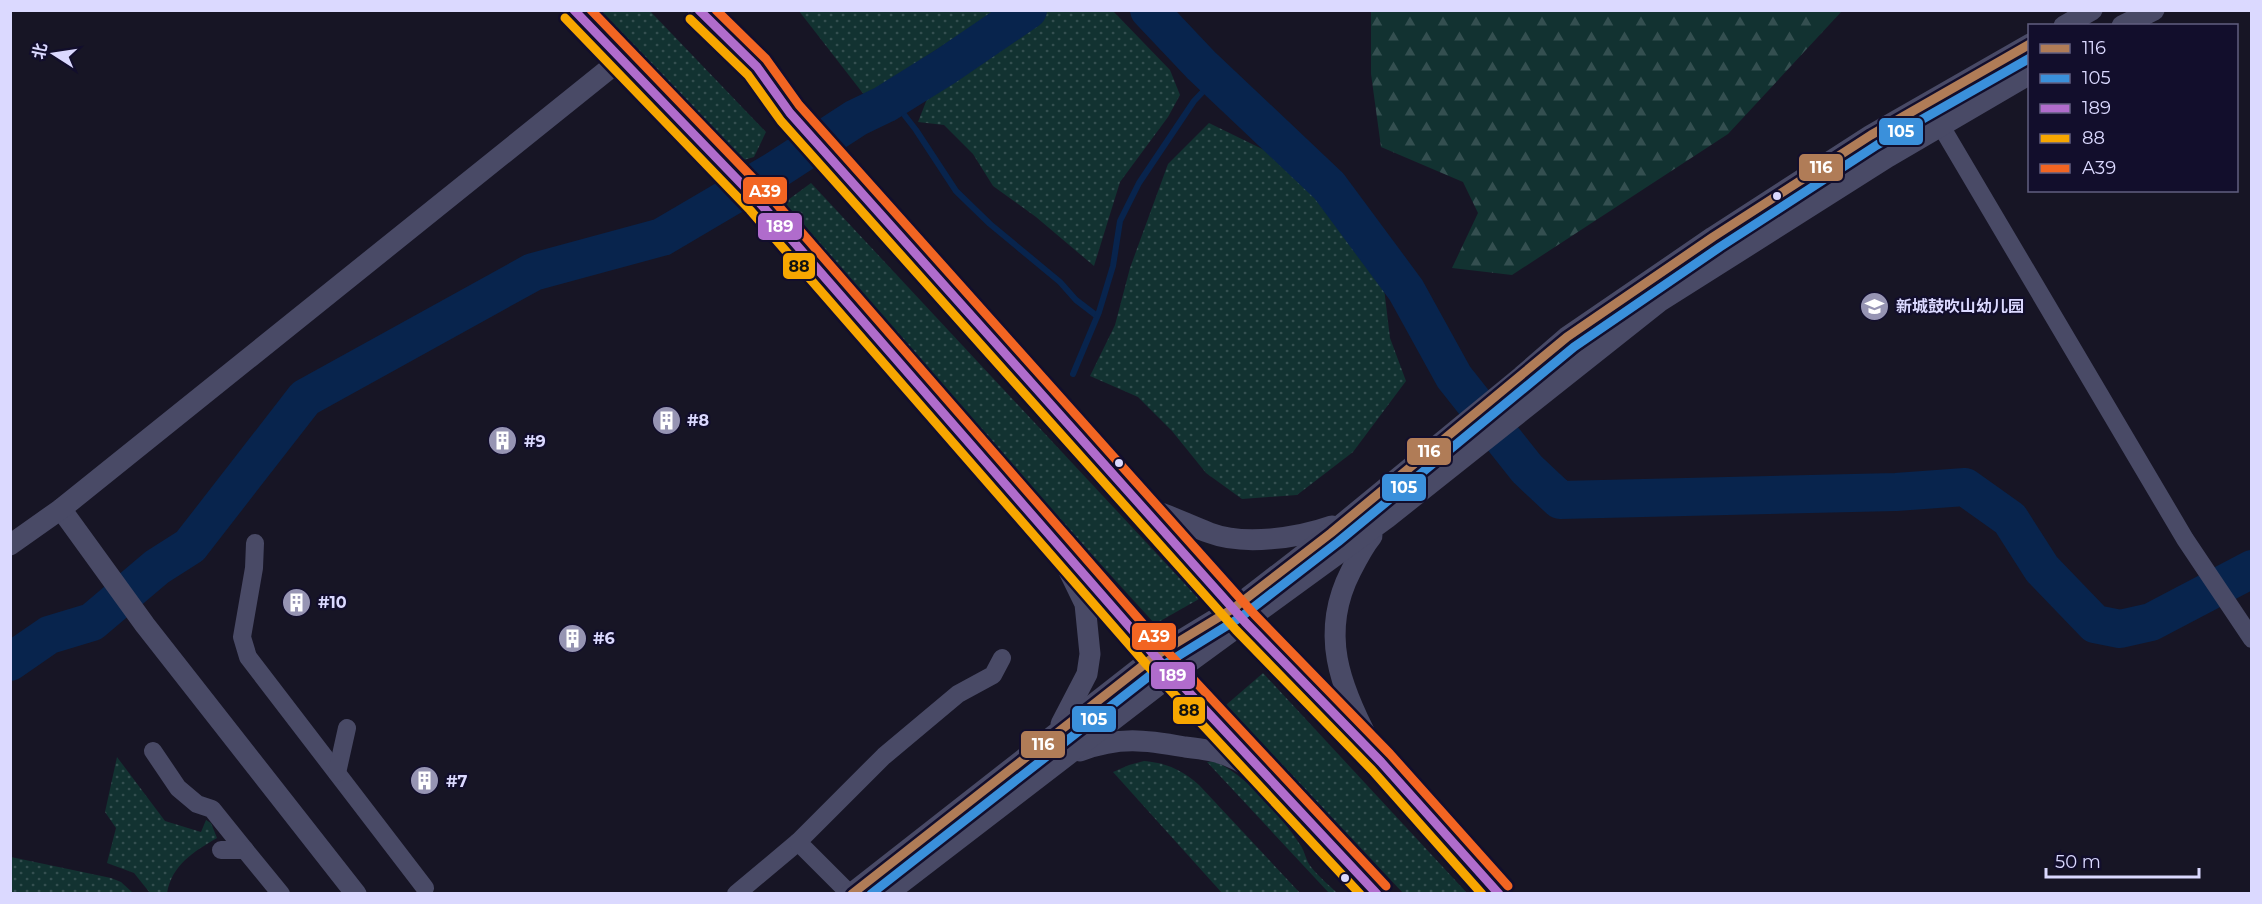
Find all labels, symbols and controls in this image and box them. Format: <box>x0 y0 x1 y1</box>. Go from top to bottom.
north arrow <box>24 24 84 84</box>
legend <box>2028 24 2238 192</box>
text: 116 <box>2082 37 2106 59</box>
text: 北 <box>29 41 51 61</box>
text: 105 <box>2082 67 2111 89</box>
text: 189 <box>2082 97 2111 119</box>
line badge: 105 <box>1878 117 1924 146</box>
text: 105 <box>1888 122 1915 141</box>
text: 88 <box>2082 127 2105 149</box>
line badge: 116 <box>1798 153 1844 182</box>
text: A39 <box>2082 157 2116 179</box>
text: 116 <box>1810 158 1832 177</box>
line badge: A39 <box>742 176 788 205</box>
text: A39 <box>748 182 781 201</box>
unlabelled marker <box>1771 190 1783 202</box>
line badge: 189 <box>757 212 803 241</box>
text: 189 <box>766 217 794 236</box>
line badge: 88 <box>782 252 816 280</box>
text: 88 <box>788 257 810 276</box>
school or university icon: 新城鼓吹山幼儿园 <box>1859 290 1891 322</box>
place label: 新城鼓吹山幼儿园 <box>1896 297 2024 316</box>
building icon: #8 <box>650 404 682 436</box>
place label: #8 <box>687 411 709 430</box>
building icon: #9 <box>487 425 519 457</box>
place label: #9 <box>524 432 546 451</box>
line badge: 116 <box>1406 437 1452 466</box>
text: 116 <box>1418 442 1440 461</box>
unlabelled marker <box>1113 457 1125 469</box>
line badge: 105 <box>1381 473 1427 502</box>
text: 105 <box>1391 478 1418 497</box>
building icon: #10 <box>281 586 313 618</box>
place label: #10 <box>318 593 347 612</box>
building icon: #6 <box>556 622 588 654</box>
line badge: A39 <box>1131 622 1177 651</box>
text: A39 <box>1137 627 1170 646</box>
place label: #6 <box>593 629 615 648</box>
line badge: 189 <box>1150 661 1196 690</box>
text: 189 <box>1159 666 1187 685</box>
line badge: 88 <box>1172 696 1206 725</box>
text: 88 <box>1178 701 1200 720</box>
line badge: 105 <box>1071 705 1117 733</box>
text: 105 <box>1081 710 1108 729</box>
line badge: 116 <box>1020 730 1066 759</box>
text: 116 <box>1032 735 1054 754</box>
building icon: #7 <box>409 765 441 797</box>
place label: #7 <box>446 772 468 791</box>
scale bar <box>2046 841 2199 879</box>
text: 50 m <box>2055 851 2101 873</box>
unlabelled marker <box>1339 872 1351 884</box>

